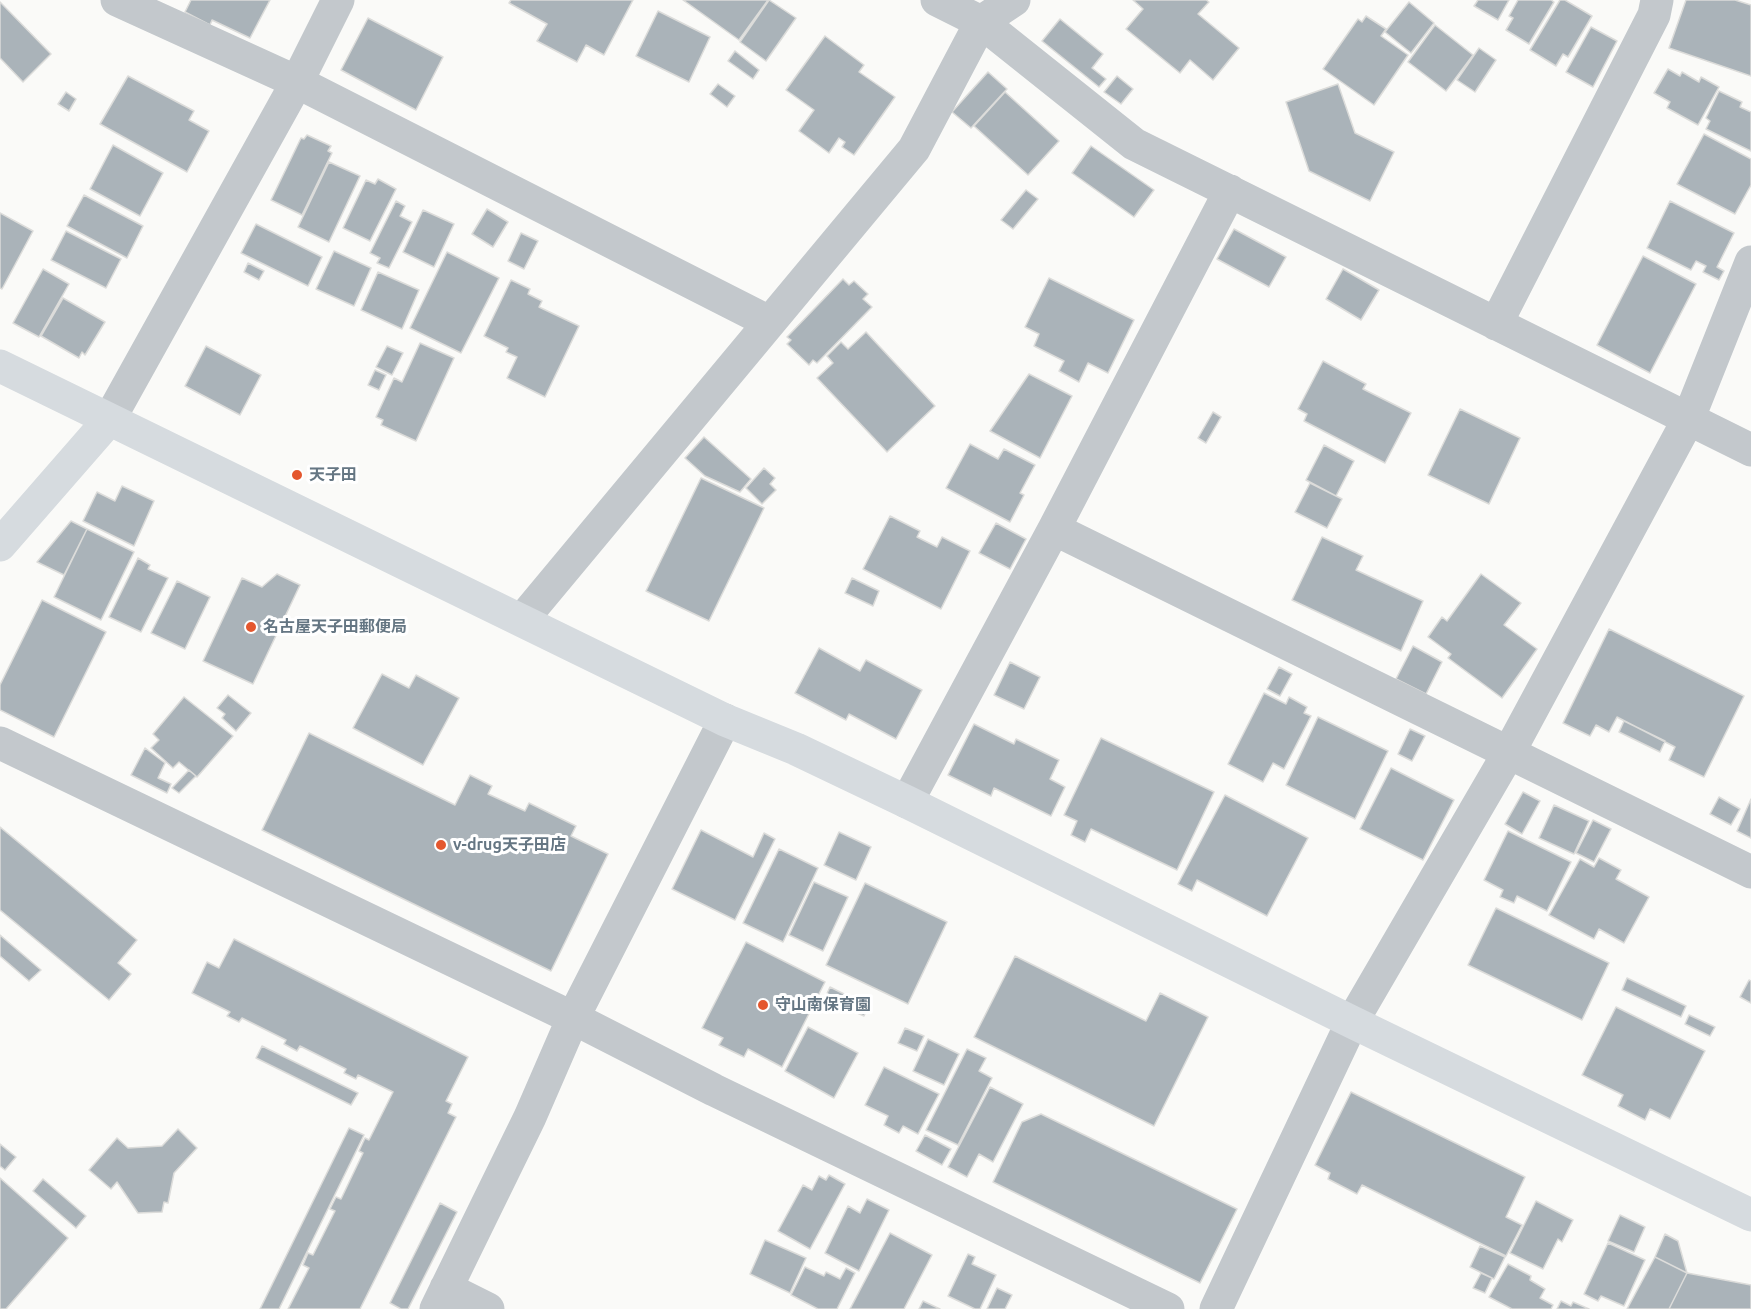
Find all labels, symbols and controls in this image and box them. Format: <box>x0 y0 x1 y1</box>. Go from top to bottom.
place label: 天子田 <box>309 465 357 485</box>
marker: 天子田 <box>290 468 304 482</box>
place label: 名古屋天子田郵便局 <box>263 617 407 637</box>
marker: 名古屋天子田郵便局 <box>244 620 258 634</box>
place label: v-drug天子田店 <box>453 835 566 855</box>
marker: v-drug天子田店 <box>434 838 448 852</box>
place label: 守山南保育園 <box>775 995 871 1015</box>
marker: 守山南保育園 <box>756 998 770 1012</box>

